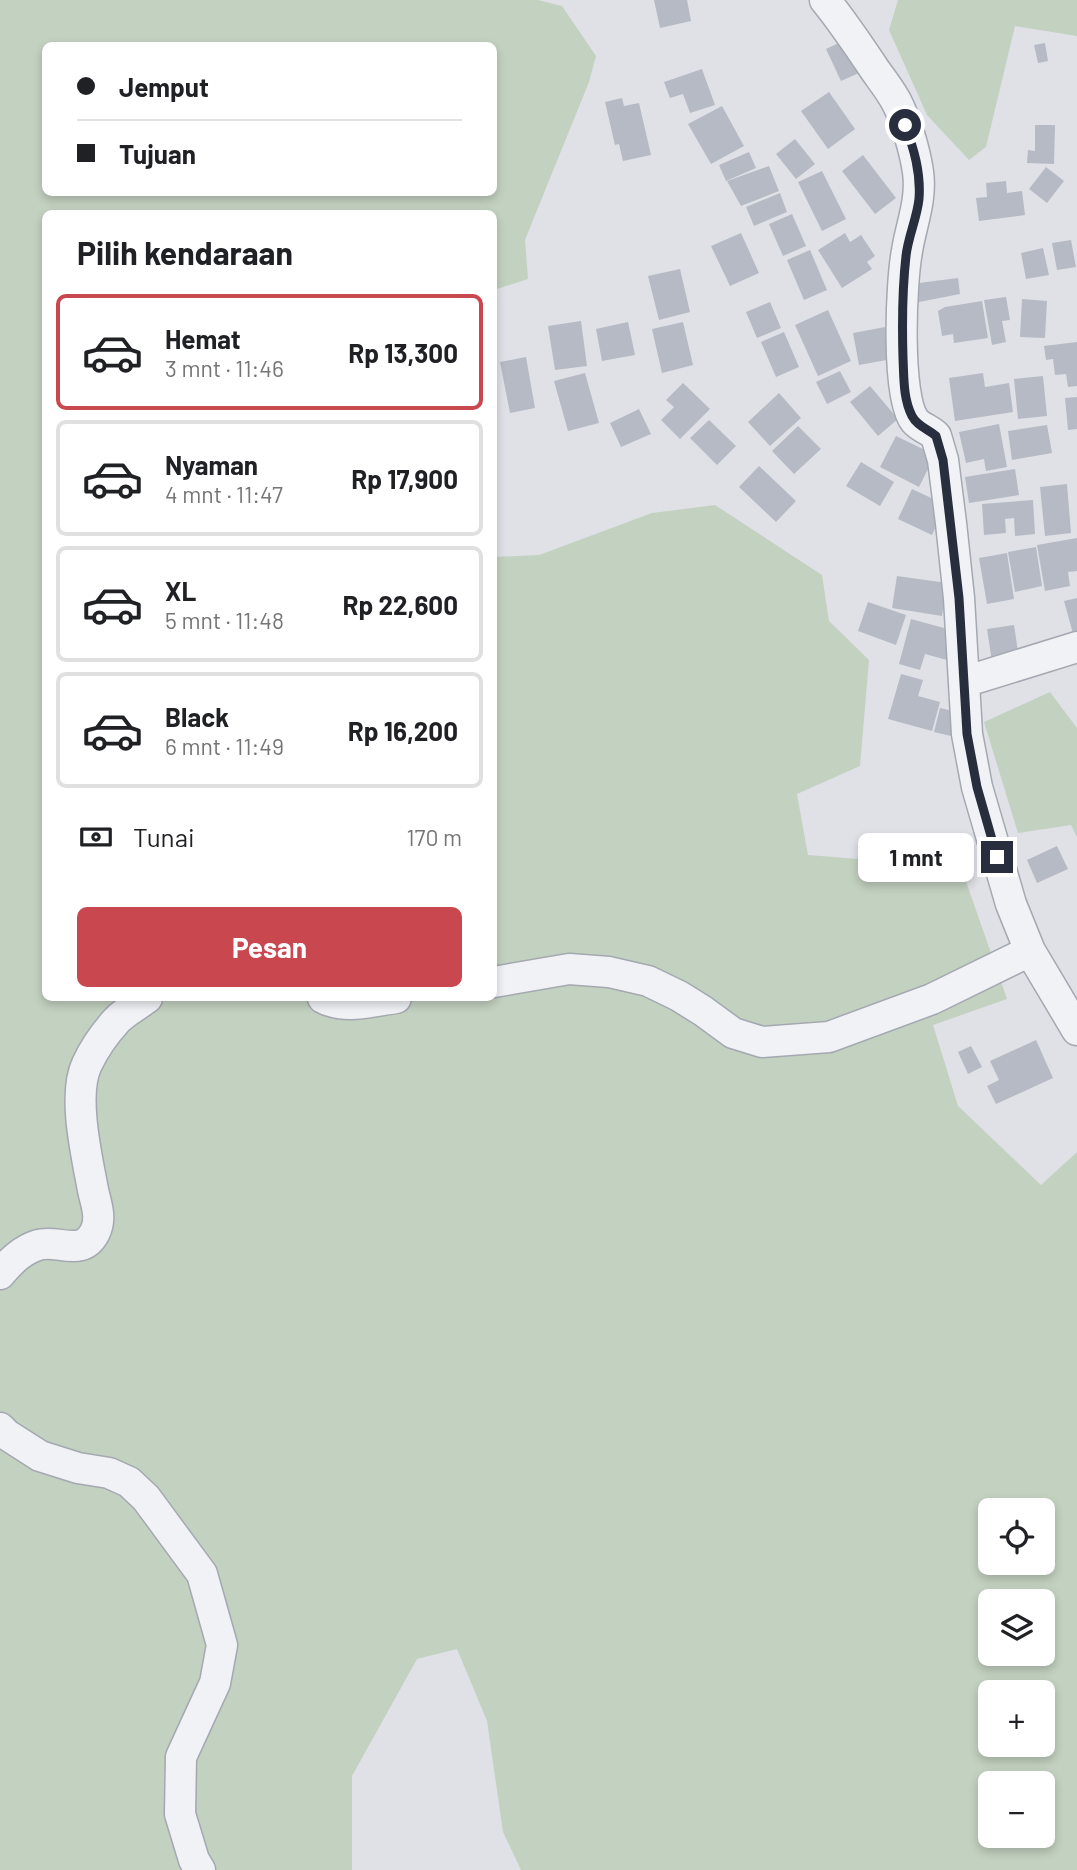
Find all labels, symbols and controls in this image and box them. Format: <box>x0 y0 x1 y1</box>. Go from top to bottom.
text: Jemput <box>119 71 209 102</box>
route start <box>889 109 921 141</box>
text: Tujuan <box>119 138 196 169</box>
text: Pilih kendaraan <box>77 233 293 271</box>
icon: car <box>81 321 144 384</box>
text: Hemat <box>165 323 241 354</box>
text: Rp 13,300 <box>348 337 458 368</box>
text: 3 mnt · 11:46 <box>165 354 284 382</box>
icon: car <box>81 447 144 510</box>
text: Nyaman <box>165 449 258 480</box>
text: Rp 17,900 <box>351 463 458 494</box>
text: 4 mnt · 11:47 <box>165 480 283 508</box>
icon: car <box>81 573 144 636</box>
text: XL <box>165 575 196 606</box>
text: Rp 22,600 <box>342 589 458 620</box>
text: 5 mnt · 11:48 <box>165 606 284 634</box>
icon: car <box>81 699 144 762</box>
text: Black <box>165 701 229 732</box>
text: Rp 16,200 <box>348 715 458 746</box>
text: 6 mnt · 11:49 <box>165 732 284 760</box>
icon: cash <box>77 818 115 856</box>
text: Tunai <box>133 821 195 852</box>
text: 170 m <box>406 823 462 851</box>
callout: 1 mnt <box>857 832 972 882</box>
route end <box>981 841 1013 873</box>
text: 1 mnt <box>889 843 943 871</box>
button: Pesan <box>77 907 462 987</box>
map controls <box>978 1498 1055 1848</box>
button: locate <box>978 1498 1055 1575</box>
button: layers <box>978 1589 1055 1666</box>
button: + <box>978 1680 1055 1757</box>
button: − <box>978 1771 1055 1848</box>

